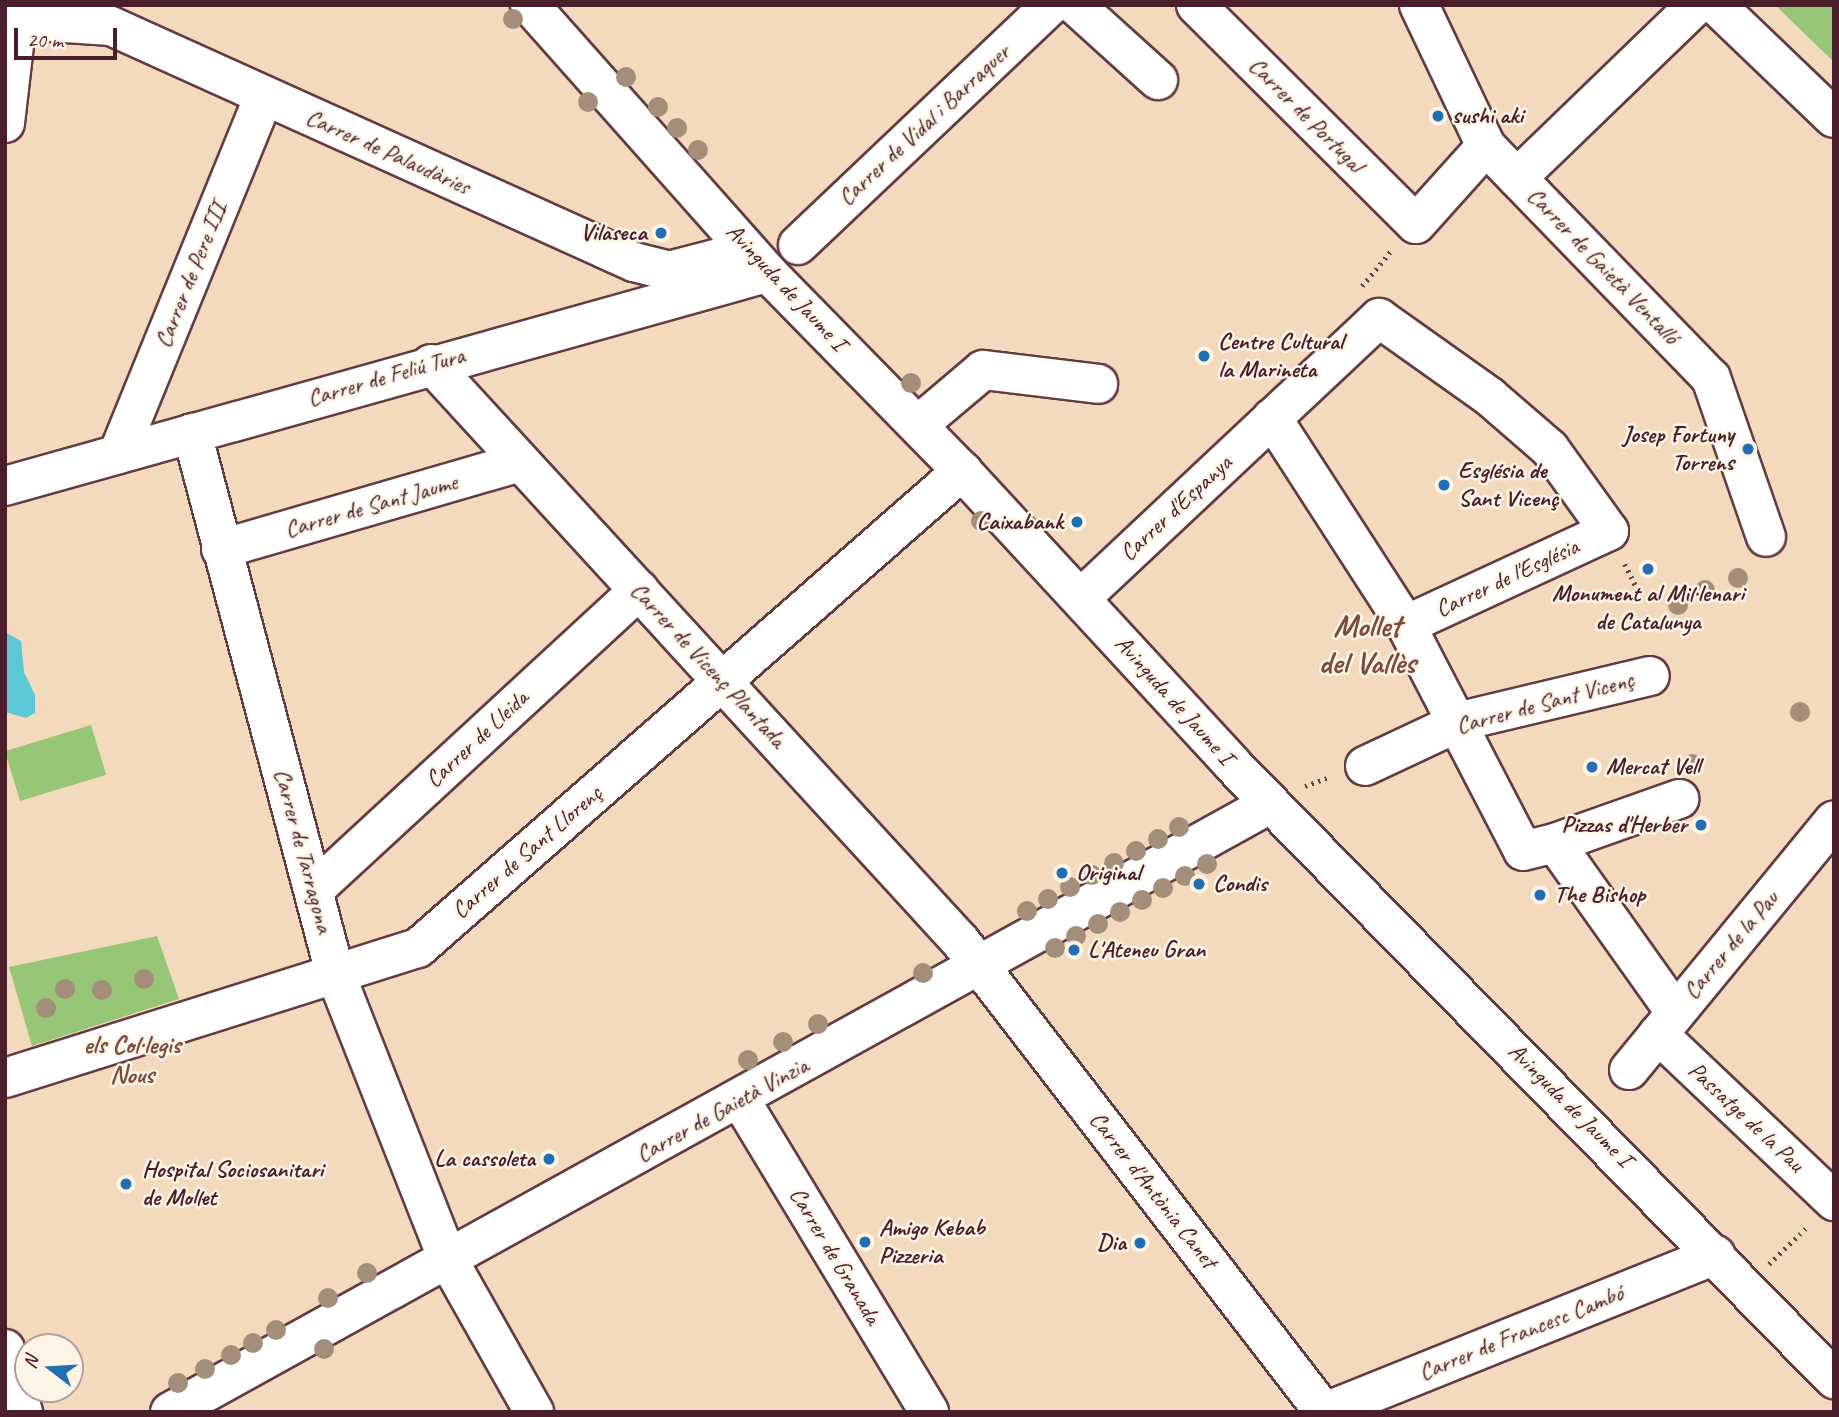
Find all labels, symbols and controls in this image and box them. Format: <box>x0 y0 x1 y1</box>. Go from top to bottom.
scale bar <box>18 14 121 58</box>
text: 20 m <box>27 27 63 53</box>
street label: Carrer de Vidal i Barraquer <box>832 38 1016 212</box>
street label: Carrer de Portugal <box>1242 51 1370 179</box>
place label: sushi aki <box>1452 102 1524 130</box>
street label: Carrer de Palaudàries <box>301 103 475 201</box>
marker: sushi aki <box>1430 108 1446 124</box>
street label: Carrer de Gaietà Ventalló <box>1521 182 1685 350</box>
street label: Carrer de Pere III <box>149 198 233 352</box>
street label: Avinguda de Jaume I <box>720 217 852 357</box>
place label: Vilaseca <box>580 219 647 247</box>
marker: Vilaseca <box>653 225 669 241</box>
place label: Centre Cultural la Marineta <box>1218 328 1343 384</box>
street label: Carrer de Feliú Tura <box>304 341 468 413</box>
marker: Centre Cultural la Marineta <box>1196 348 1212 364</box>
place label: Josep Fortuny Torrens <box>1623 421 1734 477</box>
marker: Josep Fortuny Torrens <box>1740 441 1756 457</box>
street label: Carrer d'Espanya <box>1114 449 1238 567</box>
place label: Església de Sant Vicenç <box>1458 457 1558 513</box>
street label: Carrer de Sant Jaume <box>281 468 461 544</box>
marker: Església de Sant Vicenç <box>1436 477 1452 493</box>
place label: Caixabank <box>977 508 1063 536</box>
marker: Caixabank <box>1069 514 1085 530</box>
street label: Carrer de l'Església <box>1431 532 1583 624</box>
marker: Monument al Mil·lenari de Catalunya <box>1640 561 1656 577</box>
street label: Carrer de Vicenç Plantada <box>624 576 792 754</box>
place label: Monument al Mil·lenari de Catalunya <box>1552 580 1744 636</box>
district label: Mollet del Vallès <box>1318 608 1416 683</box>
street label: Avinguda de Jaume I <box>1108 629 1240 771</box>
street label: Carrer de Sant Vicenç <box>1453 665 1637 741</box>
street label: Carrer de Lleida <box>419 684 535 794</box>
place label: Mercat Vell <box>1606 753 1700 781</box>
marker: Mercat Vell <box>1584 759 1600 775</box>
street label: Carrer de Tarragona <box>267 766 339 936</box>
street label: Carrer de Sant Llorenç <box>446 779 608 925</box>
place label: Pizzas d'Herber <box>1561 811 1687 839</box>
marker: Pizzas d'Herber <box>1693 817 1709 833</box>
place label: Original <box>1076 859 1140 887</box>
marker: Original <box>1054 865 1070 881</box>
place label: Condis <box>1213 870 1267 898</box>
marker: Condis <box>1191 876 1207 892</box>
place label: The Bishop <box>1554 881 1645 909</box>
street label: Carrer de la Pau <box>1677 884 1785 1006</box>
marker: The Bishop <box>1532 887 1548 903</box>
place label: L'Ateneu Gran <box>1088 936 1205 964</box>
marker: L'Ateneu Gran <box>1066 942 1082 958</box>
district label: els Col·legis Nous <box>83 1029 181 1090</box>
street label: Avinguda de Jaume I <box>1502 1037 1638 1173</box>
street label: Carrer de Gaietà Vinzia <box>631 1051 813 1169</box>
street label: Passatge de la Pau <box>1681 1055 1811 1179</box>
street label: Carrer d'Antònia Canet <box>1083 1106 1223 1274</box>
place label: La cassoleta <box>432 1145 535 1173</box>
marker: La cassoleta <box>541 1151 557 1167</box>
place label: Hospital Sociosanitari de Mollet <box>142 1156 323 1212</box>
marker: Hospital Sociosanitari de Mollet <box>116 1174 136 1194</box>
street label: Carrer de Granada <box>783 1182 887 1330</box>
place label: Amigo Kebab Pizzeria <box>879 1214 983 1270</box>
place label: Dia <box>1097 1229 1126 1257</box>
marker: Amigo Kebab Pizzeria <box>857 1234 873 1250</box>
marker: Dia <box>1132 1235 1148 1251</box>
street label: Carrer de Francesc Cambó <box>1414 1279 1628 1387</box>
north arrow <box>14 1333 84 1403</box>
text: N <box>18 1353 44 1372</box>

